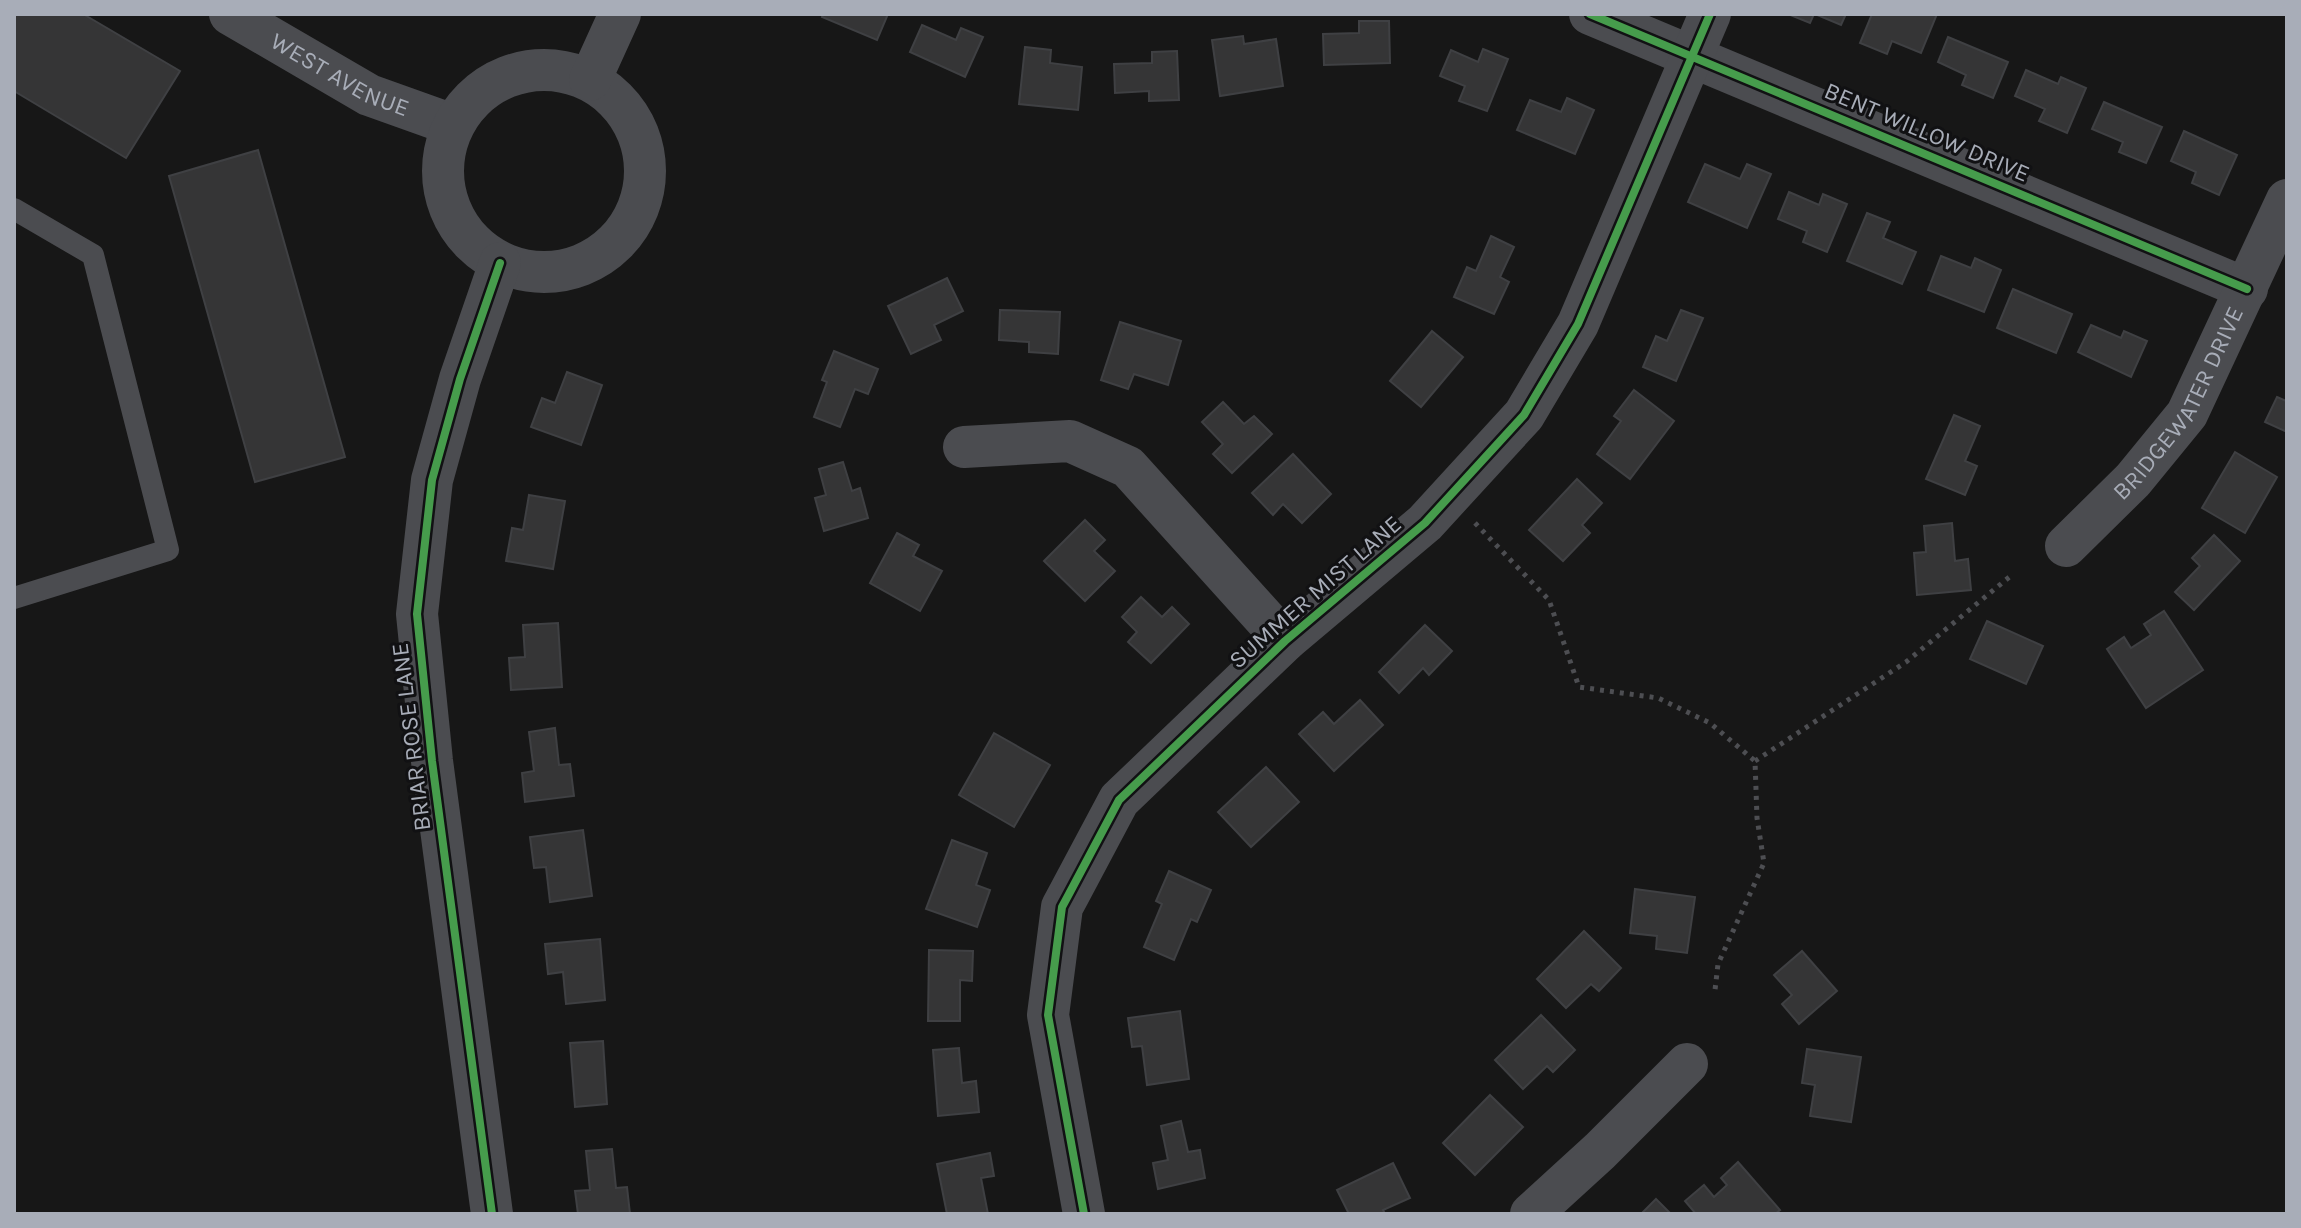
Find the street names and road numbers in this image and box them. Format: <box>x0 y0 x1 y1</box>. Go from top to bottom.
street label: WEST AVENUE <box>266 27 413 122</box>
street label: BENT WILLOW DRIVE <box>1820 76 2034 188</box>
street label: BRIDGEWATER DRIVE <box>2107 302 2249 506</box>
street label: SUMMER MIST LANE <box>1223 510 1407 674</box>
street label: BRIAR ROSE LANE <box>386 641 436 833</box>

